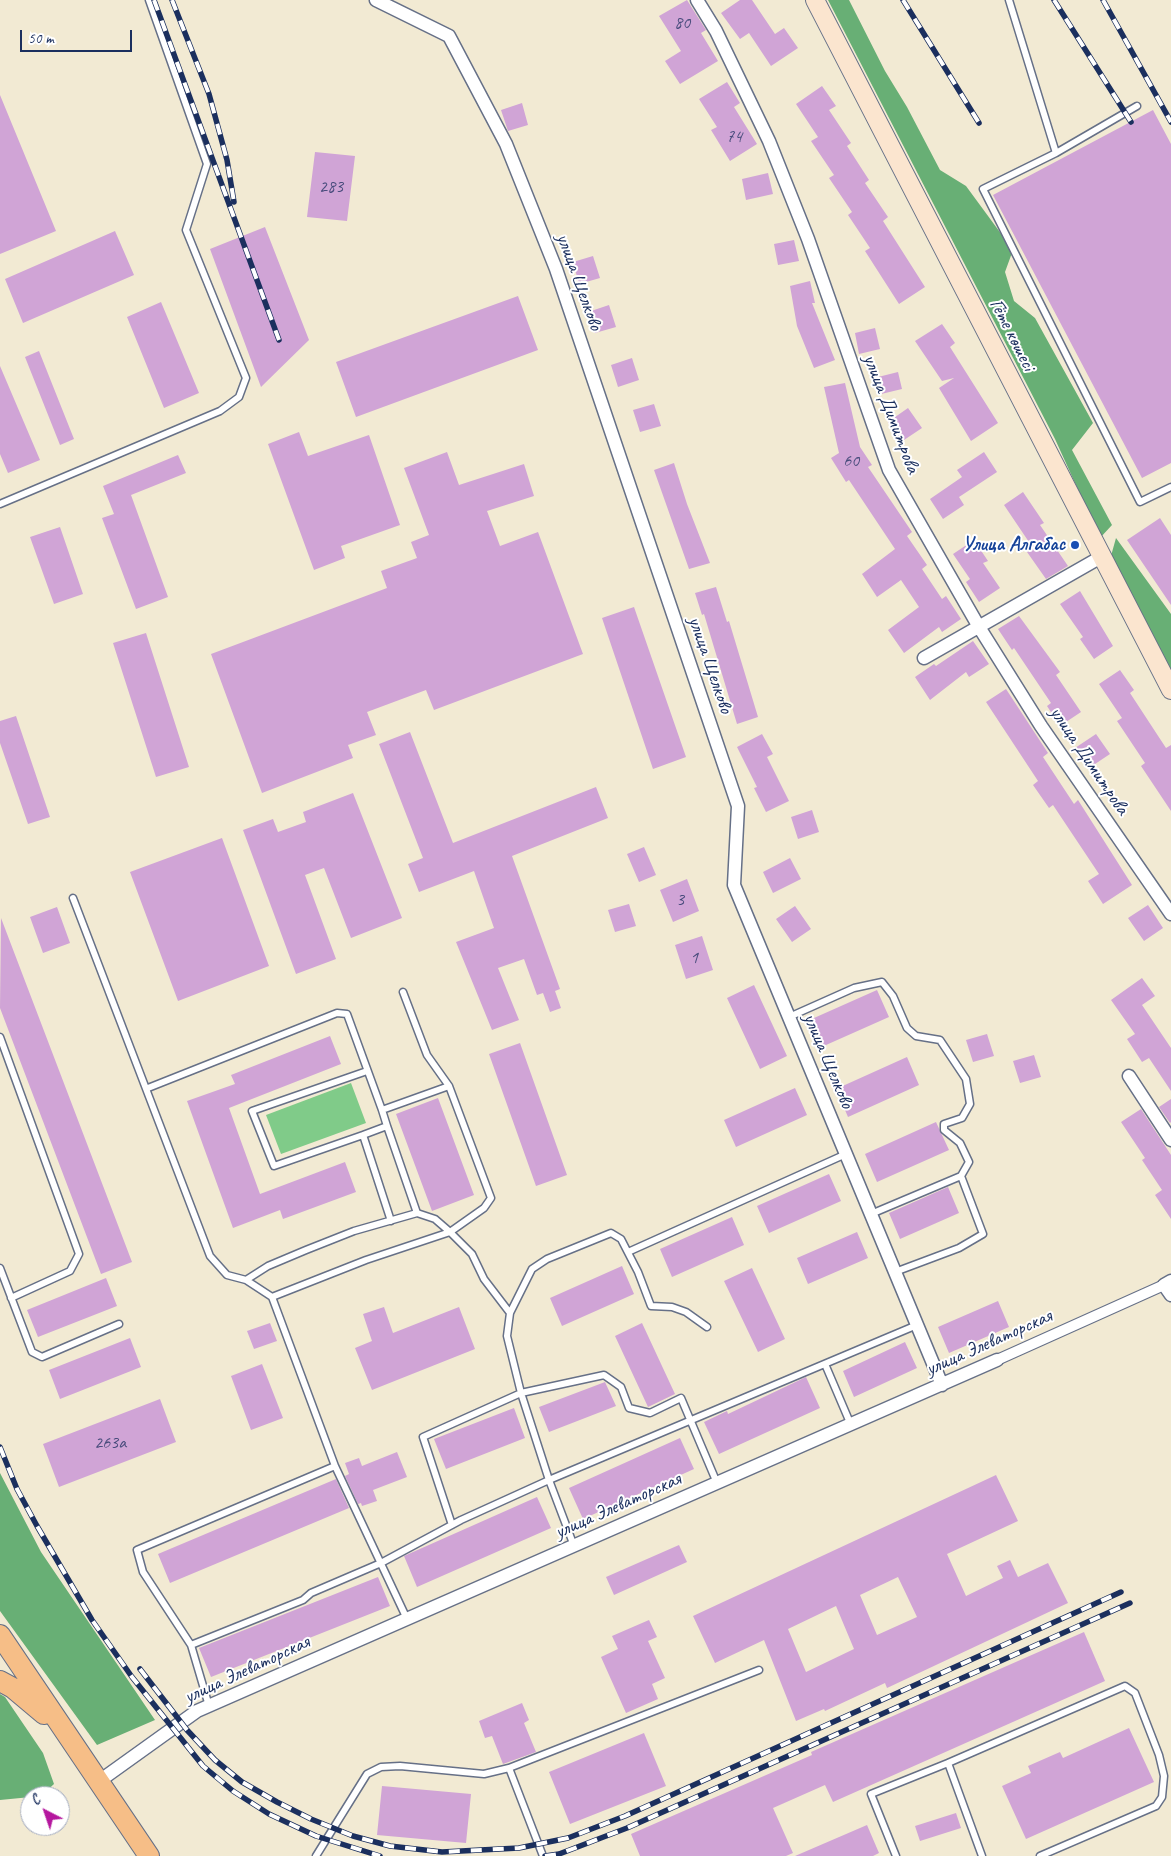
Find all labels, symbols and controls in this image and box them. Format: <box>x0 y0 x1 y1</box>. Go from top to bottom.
house number: 80 <box>674 12 690 34</box>
scale bar <box>22 20 135 52</box>
text: 50 m <box>28 29 54 48</box>
house number: 74 <box>726 126 742 148</box>
house number: 283 <box>319 176 343 198</box>
street label: улица Щелково <box>550 230 608 334</box>
street label: Гёте көшесі <box>984 295 1040 375</box>
street label: улица Димитрова <box>857 351 925 477</box>
house number: 60 <box>843 450 859 472</box>
place label: Улица Алгабас <box>962 533 1065 557</box>
marker: Улица Алгабас <box>1069 539 1081 551</box>
street label: улица Щелково <box>682 613 738 717</box>
street label: улица Димитрова <box>1044 702 1134 820</box>
house number: 3 <box>676 889 684 911</box>
house number: 1 <box>690 947 698 969</box>
street label: улица Щелково <box>797 1010 859 1112</box>
street label: улица Элеваторская <box>922 1305 1056 1381</box>
house number: 263а <box>94 1432 126 1454</box>
street label: улица Элеваторская <box>551 1468 685 1544</box>
street label: улица Элеваторская <box>181 1631 313 1709</box>
north arrow <box>20 1786 70 1836</box>
text: С <box>27 1791 44 1809</box>

